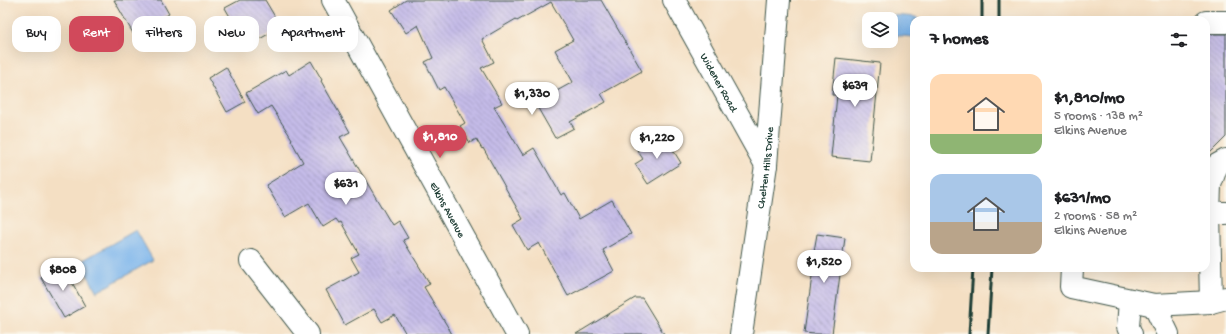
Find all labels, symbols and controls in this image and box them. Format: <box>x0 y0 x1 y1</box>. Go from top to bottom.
map controls <box>862 12 898 48</box>
button: layers <box>862 12 898 48</box>
chip: Buy <box>12 16 61 52</box>
chip: Rent <box>69 16 124 52</box>
chip: Filters <box>132 16 196 52</box>
chip: New <box>204 16 259 52</box>
chip: Apartment <box>267 16 358 52</box>
icon: filters <box>1168 29 1190 51</box>
text: 7 homes <box>930 30 988 50</box>
street label: Widener Road <box>697 52 740 116</box>
pin: $639 <box>831 74 879 108</box>
text: $639 <box>842 79 868 94</box>
pin: $1,330 <box>499 82 565 116</box>
text: $1,330 <box>514 87 550 102</box>
text: $1,810/mo <box>1054 89 1125 109</box>
icon: home <box>962 90 1010 138</box>
text: 5 rooms · 138 m² <box>1054 109 1143 124</box>
text: Elkins Avenue <box>1054 124 1127 139</box>
pin: $1,810 <box>407 125 473 159</box>
pin: $1,220 <box>624 126 690 160</box>
street label: Chelten Hills Drive <box>756 126 777 210</box>
text: $1,810 <box>423 130 457 145</box>
text: $1,220 <box>639 131 675 146</box>
pin: $631 <box>322 172 370 206</box>
text: $631 <box>334 177 358 192</box>
street label: Elkins Avenue <box>426 180 467 240</box>
text: $631/mo <box>1054 189 1111 209</box>
icon: home <box>962 190 1010 238</box>
text: 2 rooms · 58 m² <box>1054 209 1137 224</box>
text: Elkins Avenue <box>1054 224 1127 239</box>
pin: $1,520 <box>791 250 857 284</box>
text: $1,520 <box>806 255 842 270</box>
pin: $808 <box>39 258 87 292</box>
text: $808 <box>49 263 77 278</box>

